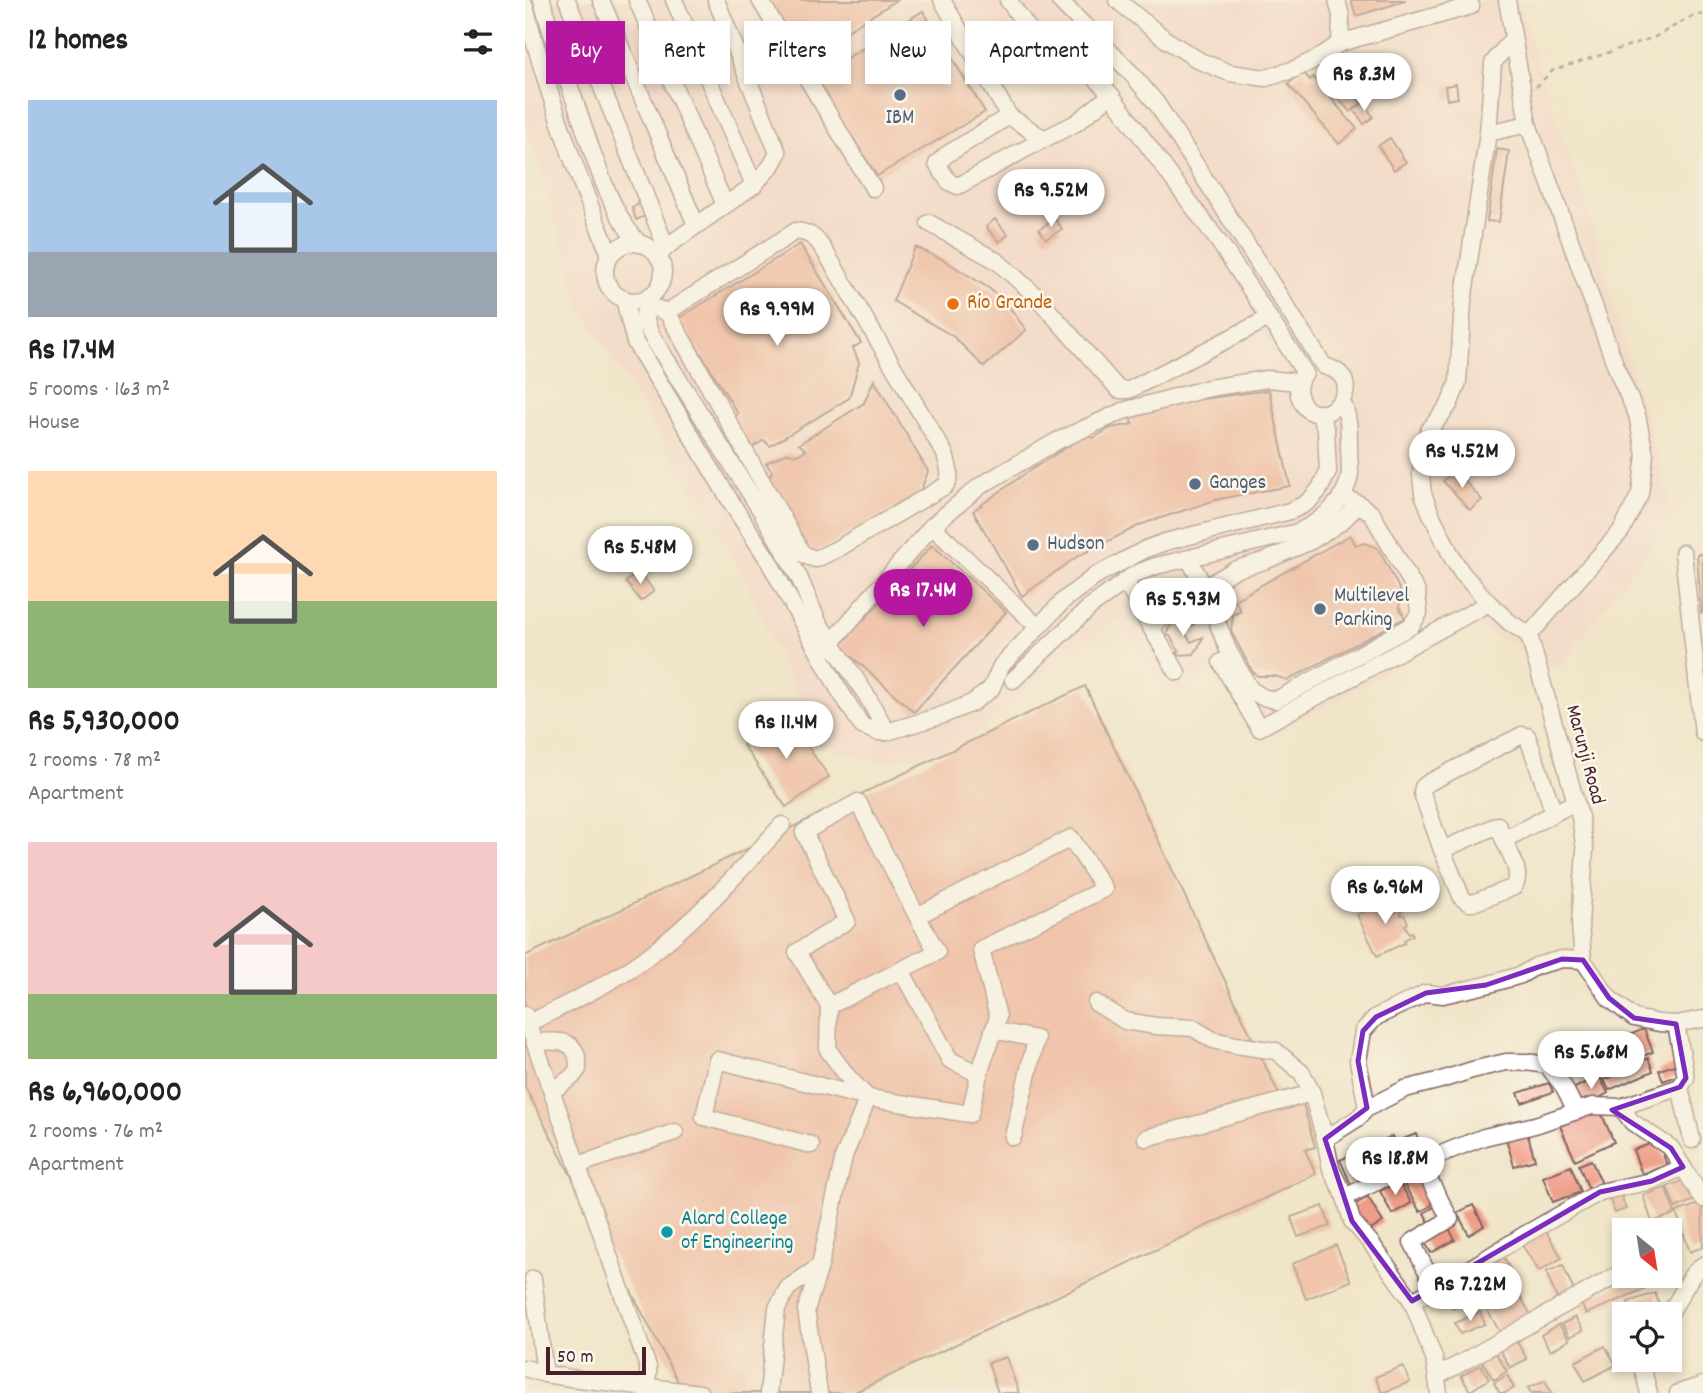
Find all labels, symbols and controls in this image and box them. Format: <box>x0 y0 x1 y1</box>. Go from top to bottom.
text: 12 homes <box>28 21 128 64</box>
chip: Buy <box>546 21 625 84</box>
chip: Rent <box>639 21 730 84</box>
chip: Filters <box>744 21 851 84</box>
chip: New <box>865 21 951 84</box>
chip: Apartment <box>965 21 1113 84</box>
icon: filters <box>459 23 497 61</box>
pin: Rs 8.3M <box>1299 54 1429 113</box>
text: Rs 8.3M <box>1333 59 1395 92</box>
marker: IBM <box>892 87 908 103</box>
place label: IBM <box>886 104 914 134</box>
icon: home <box>200 145 326 271</box>
pin: Rs 9.52M <box>979 170 1123 229</box>
text: Rs 9.52M <box>1014 175 1088 208</box>
pin: Rs 9.99M <box>705 288 849 348</box>
place label: Rio Grande <box>967 289 1052 319</box>
text: Rs 9.99M <box>739 294 815 327</box>
marker: Rio Grande <box>945 296 961 312</box>
text: Rs 17.4M <box>28 331 115 374</box>
text: 5 rooms · 163 m² <box>28 374 170 407</box>
text: House <box>28 407 80 440</box>
pin: Rs 4.52M <box>1390 430 1534 490</box>
text: Rs 4.52M <box>1425 436 1499 469</box>
place label: Ganges <box>1209 469 1266 499</box>
marker: Ganges <box>1187 476 1203 492</box>
icon: home <box>200 516 326 642</box>
pin: Rs 5.48M <box>568 526 712 586</box>
place label: Hudson <box>1047 530 1105 560</box>
text: Rs 5.48M <box>604 532 676 565</box>
marker: Hudson <box>1025 537 1041 553</box>
pin: Rs 17.4M <box>851 570 995 629</box>
text: Rs 17.4M <box>890 575 956 608</box>
pin: Rs 5.93M <box>1111 578 1255 638</box>
place label: Multilevel Parking <box>1334 582 1409 636</box>
text: Rs 5.93M <box>1146 584 1220 617</box>
marker: Multilevel Parking <box>1312 601 1328 617</box>
text: Rs 5,930,000 <box>28 702 180 745</box>
pin: Rs 11.4M <box>714 702 858 761</box>
street label: Marunji Road <box>1556 702 1612 808</box>
text: Rs 11.4M <box>754 707 818 740</box>
text: 2 rooms · 78 m² <box>28 745 161 778</box>
text: Apartment <box>28 778 124 811</box>
pin: Rs 6.96M <box>1313 866 1457 926</box>
text: Rs 6.96M <box>1347 872 1423 905</box>
icon: home <box>200 887 326 1013</box>
pin: Rs 5.68M <box>1519 1032 1663 1091</box>
text: Rs 5.68M <box>1554 1037 1628 1070</box>
text: Rs 6,960,000 <box>28 1073 182 1116</box>
text: 2 rooms · 76 m² <box>28 1116 163 1149</box>
pin: Rs 18.8M <box>1323 1138 1467 1197</box>
text: Rs 18.8M <box>1362 1143 1428 1176</box>
text: Apartment <box>28 1149 124 1182</box>
place label: Alard College of Engineering <box>681 1205 794 1259</box>
north arrow <box>1612 1218 1682 1288</box>
map controls <box>1612 1218 1682 1372</box>
marker: Alard College of Engineering <box>659 1224 675 1240</box>
pin: Rs 7.22M <box>1398 1264 1542 1323</box>
text: Rs 7.22M <box>1434 1269 1506 1302</box>
button: locate <box>1612 1302 1682 1372</box>
scale bar <box>546 1344 646 1376</box>
text: 50 m <box>557 1345 594 1372</box>

